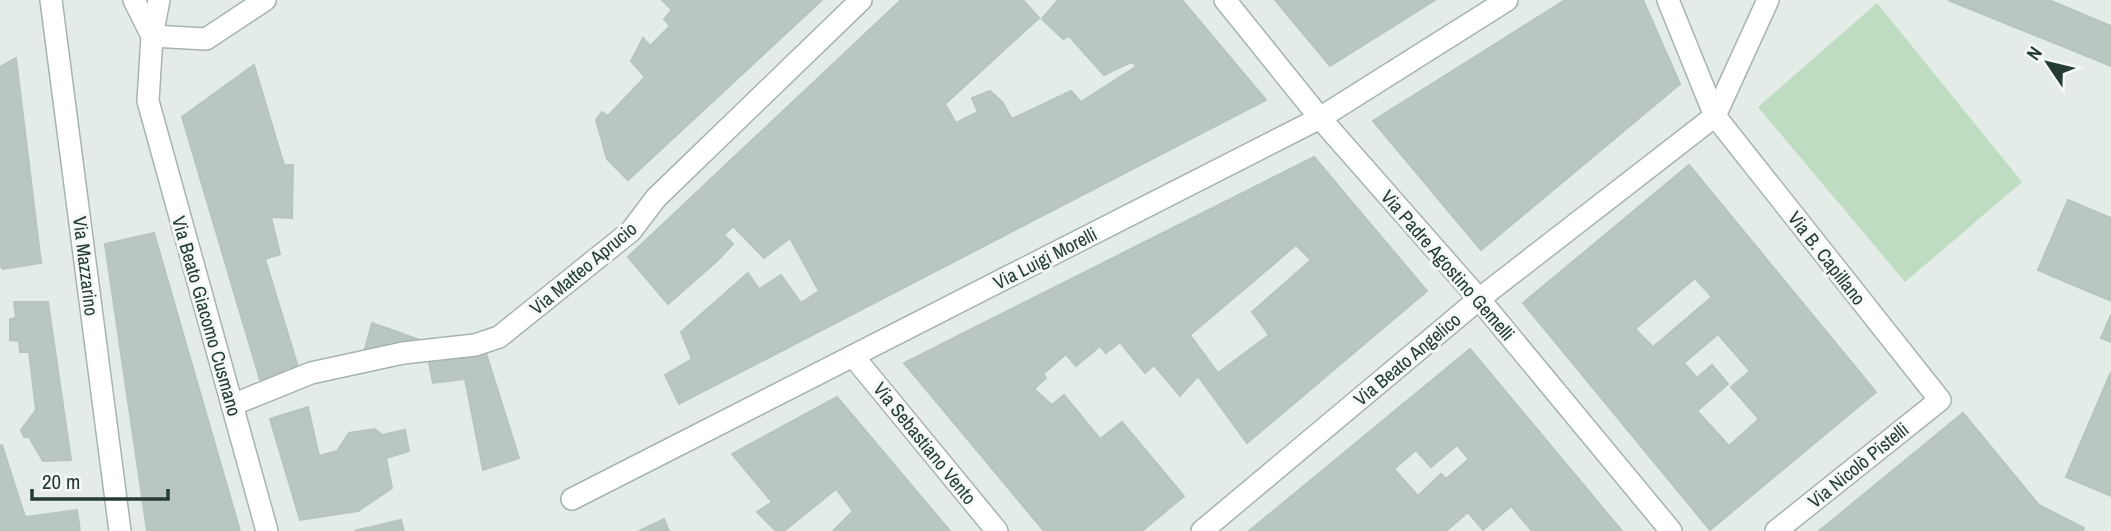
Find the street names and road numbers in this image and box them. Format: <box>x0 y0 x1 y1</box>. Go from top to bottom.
street label: Via Padre Agostino Gemelli <box>1375 184 1521 346</box>
street label: Via B. Capillano <box>1782 206 1872 310</box>
street label: Via Beato Giacomo Cusmano <box>166 213 248 419</box>
street label: Via Mazzarino <box>67 215 105 317</box>
street label: Via Matteo Aprucio <box>524 216 642 320</box>
street label: Via Luigi Morelli <box>989 221 1101 295</box>
street label: Via Beato Angelico <box>1348 307 1466 411</box>
street label: Via Sebastiano Vento <box>868 376 982 510</box>
street label: Via Nicolò Pistelli <box>1802 416 1914 514</box>

